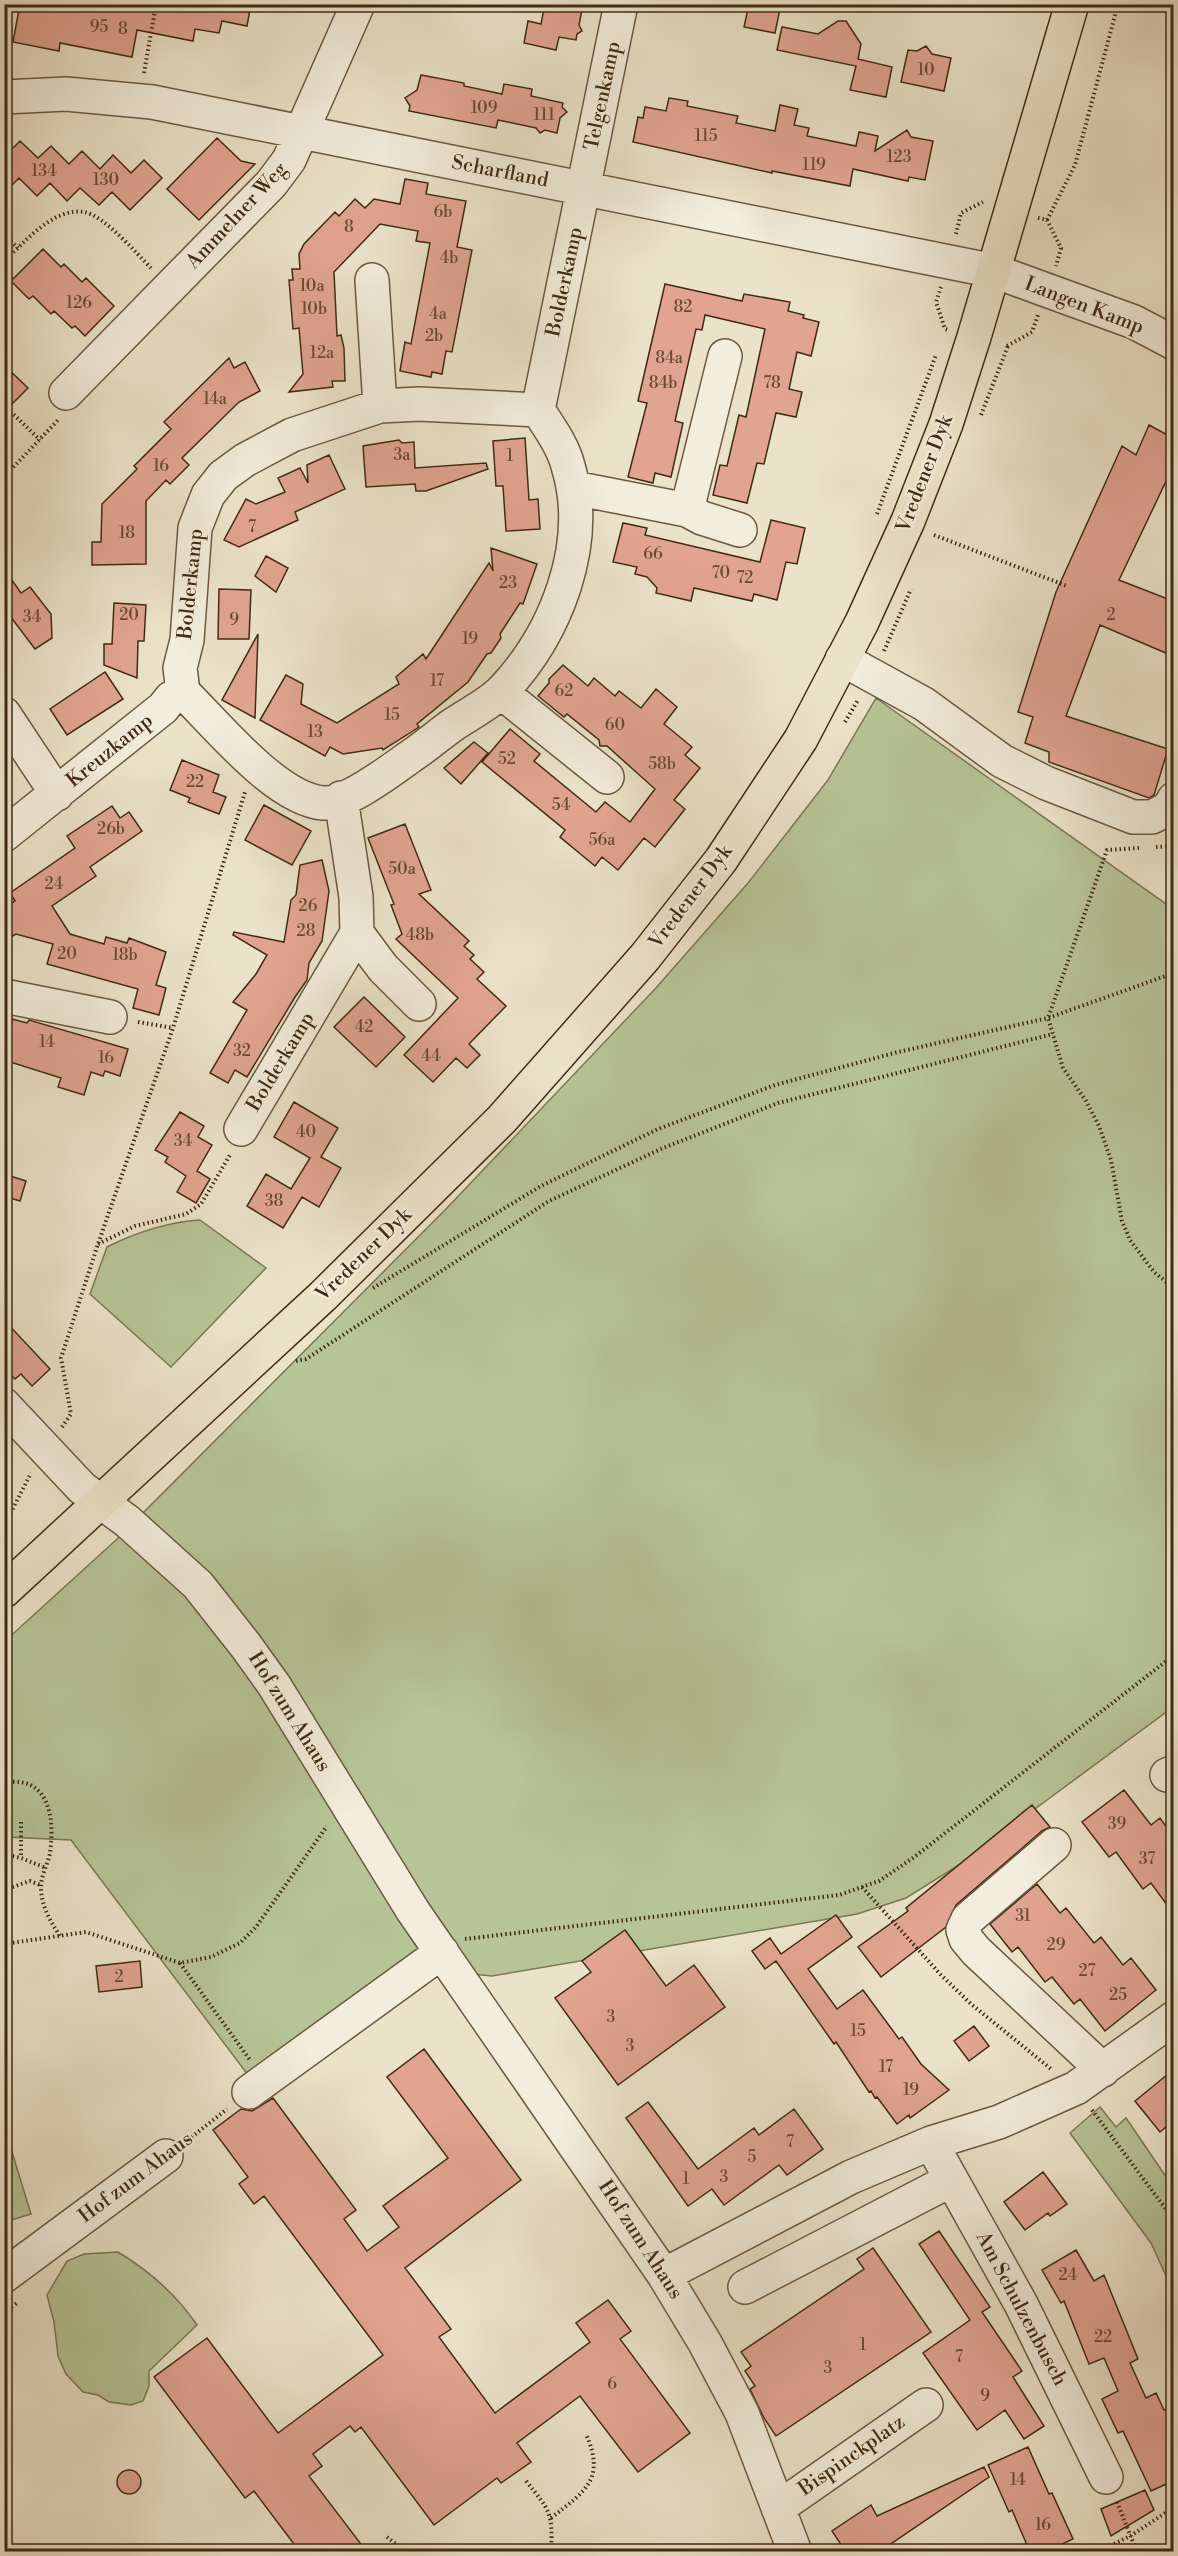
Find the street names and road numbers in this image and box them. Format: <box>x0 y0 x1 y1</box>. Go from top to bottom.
street label: Telgenkamp <box>579 39 627 153</box>
street label: Scharfland <box>450 150 551 194</box>
street label: Ammelner Weg <box>180 157 293 275</box>
street label: Bolderkamp <box>541 225 589 340</box>
street label: Langen Kamp <box>1021 272 1147 340</box>
street label: Vredener Dyk <box>891 410 959 537</box>
street label: Bolderkamp <box>173 527 209 642</box>
street label: Kreuzkamp <box>62 708 158 794</box>
street label: Vredener Dyk <box>643 839 739 955</box>
street label: Bolderkamp <box>241 1008 320 1117</box>
street label: Vredener Dyk <box>310 1202 418 1308</box>
street label: Hof zum Ahaus <box>242 1647 336 1777</box>
street label: Hof zum Ahaus <box>74 2127 198 2229</box>
street label: Hof zum Ahaus <box>592 2176 688 2304</box>
street label: Am Schulzenbusch <box>969 2227 1072 2390</box>
street label: Bispinckplatz <box>793 2410 910 2502</box>

